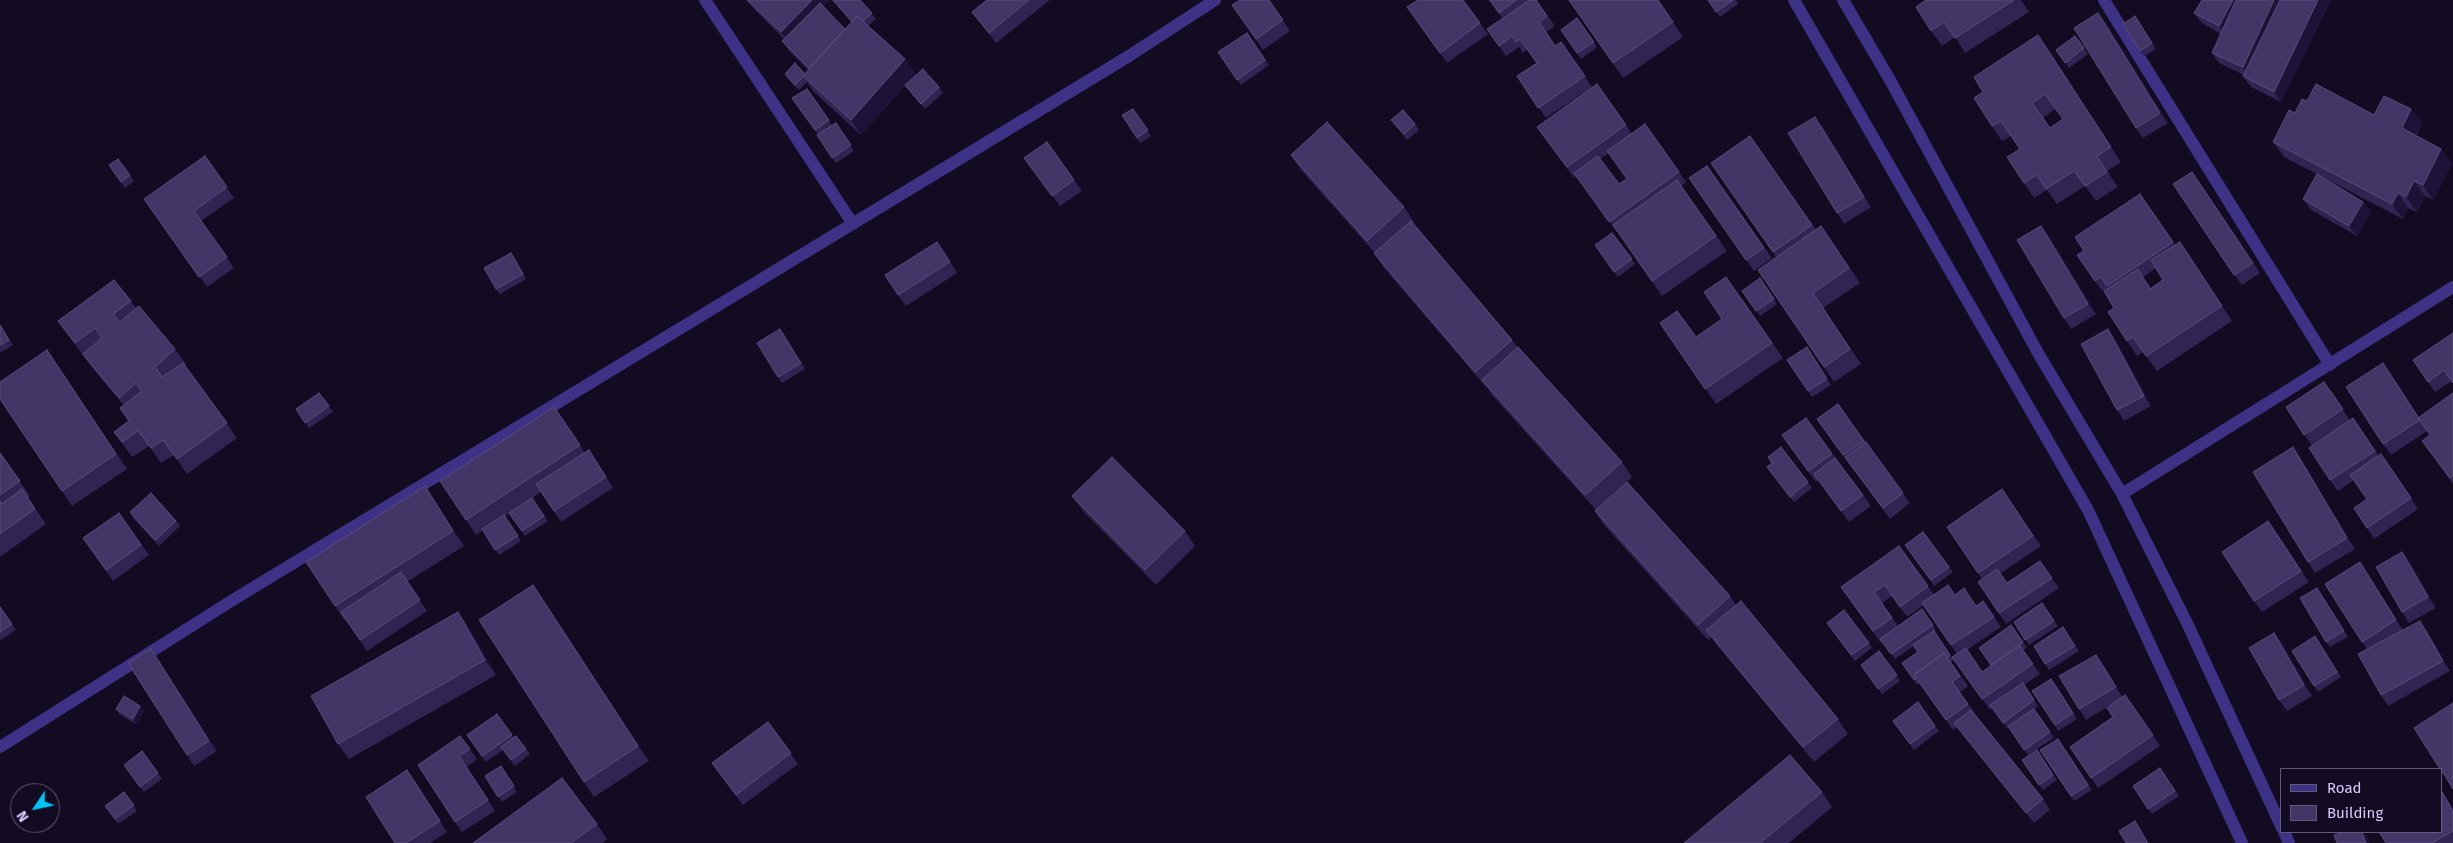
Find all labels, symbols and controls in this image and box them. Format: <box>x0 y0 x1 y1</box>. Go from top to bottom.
legend <box>2280 768 2443 833</box>
text: Road <box>2327 779 2362 797</box>
north arrow <box>10 783 60 833</box>
text: Building <box>2327 804 2383 822</box>
text: N <box>13 808 33 825</box>

